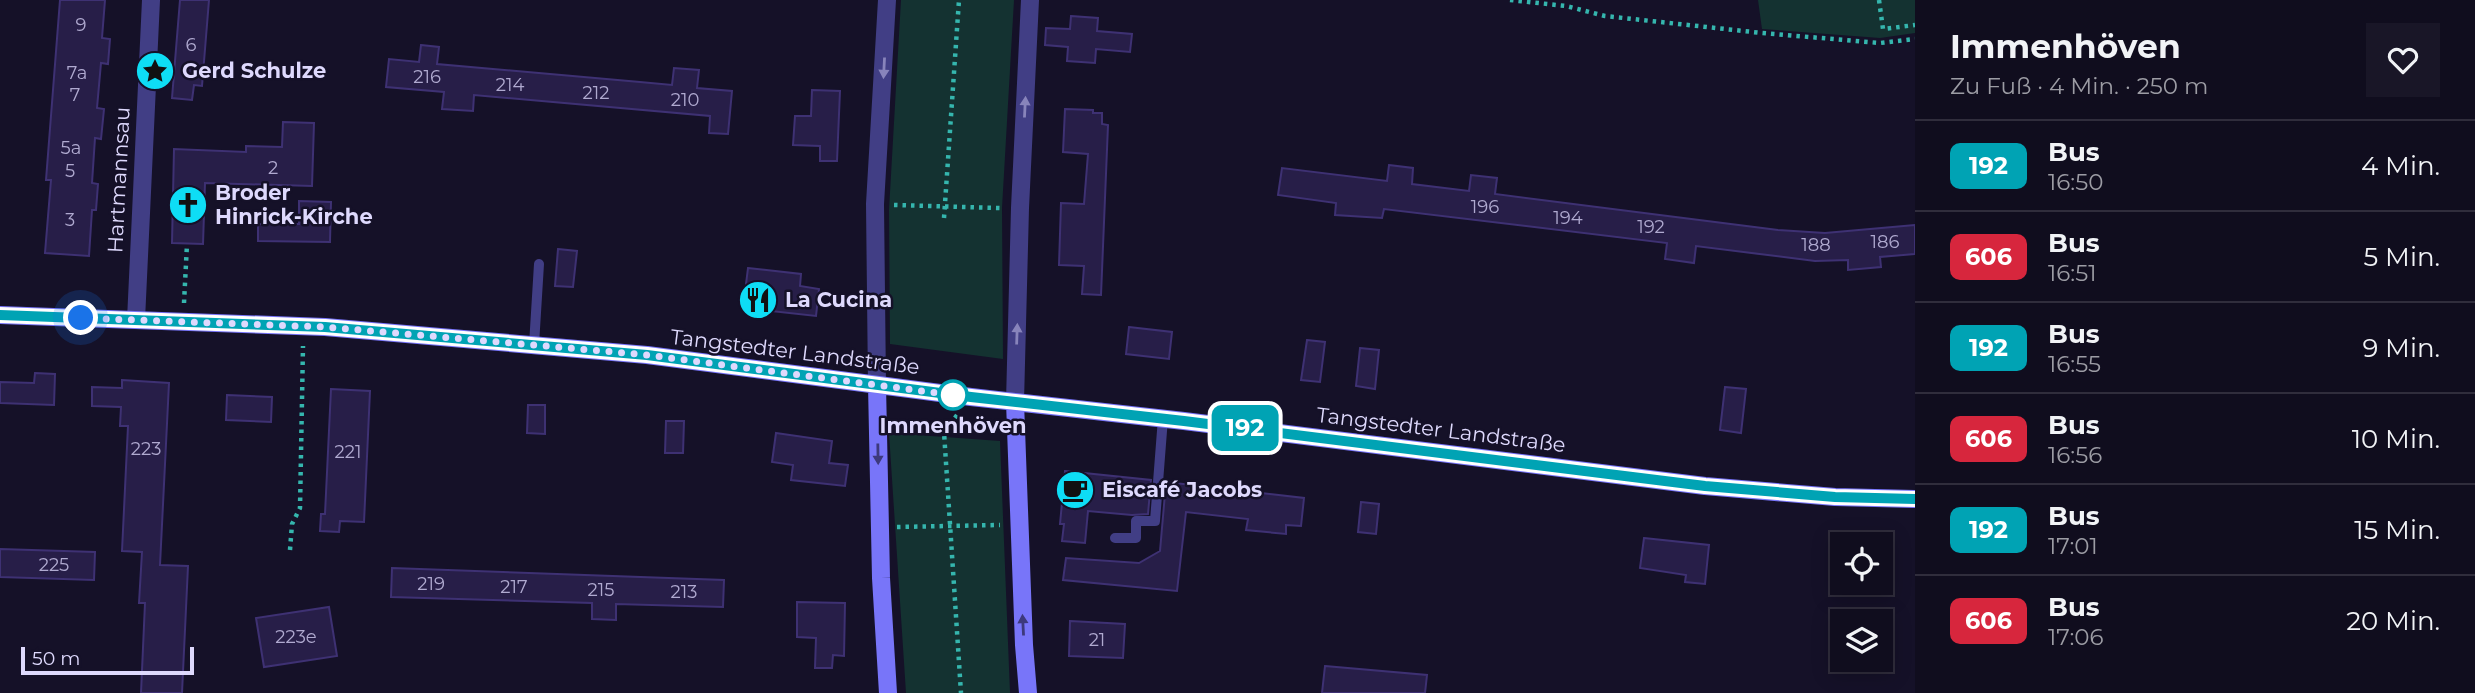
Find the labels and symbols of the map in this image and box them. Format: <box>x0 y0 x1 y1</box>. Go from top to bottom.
house number: 9 <box>76 14 87 36</box>
house number: 6 <box>186 34 197 56</box>
place icon: Gerd Schulze <box>134 50 176 92</box>
one-way arrow <box>878 57 889 79</box>
place label: Gerd Schulze <box>182 58 326 83</box>
house number: 7a <box>67 62 87 84</box>
house number: 216 <box>413 66 441 88</box>
house number: 214 <box>496 74 524 96</box>
house number: 212 <box>583 82 609 104</box>
house number: 7 <box>70 84 80 106</box>
house number: 210 <box>671 89 699 111</box>
one-way arrow <box>1020 96 1031 118</box>
street label: Hartmannsau <box>102 106 135 254</box>
house number: 5a <box>61 137 81 159</box>
house number: 2 <box>268 157 278 179</box>
house number: 5 <box>65 160 75 182</box>
place label: Broder Hinrick-Kirche <box>215 180 373 229</box>
church icon: Broder Hinrick-Kirche <box>167 184 209 226</box>
house number: 196 <box>1471 196 1499 218</box>
house number: 194 <box>1553 207 1583 229</box>
house number: 3 <box>65 209 75 231</box>
house number: 192 <box>1637 216 1665 238</box>
house number: 186 <box>1871 231 1900 253</box>
house number: 188 <box>1801 234 1831 256</box>
restaurant icon: La Cucina <box>737 279 779 321</box>
place label: La Cucina <box>785 287 892 312</box>
your location <box>63 300 98 335</box>
one-way arrow <box>1011 323 1022 345</box>
street label: Tangstedter Landstraße <box>669 324 921 379</box>
marker: Immenhöven <box>938 380 968 410</box>
street label: Tangstedter Landstraße <box>1315 402 1567 457</box>
line badge: 192 <box>1205 405 1285 451</box>
place label: Immenhöven <box>880 413 1026 438</box>
house number: 223 <box>131 438 161 460</box>
house number: 221 <box>335 441 361 463</box>
one-way arrow <box>872 443 884 465</box>
cafe icon: Eiscafé Jacobs <box>1054 469 1096 511</box>
place label: Eiscafé Jacobs <box>1102 477 1262 502</box>
house number: 225 <box>39 554 69 576</box>
house number: 219 <box>417 573 445 595</box>
house number: 217 <box>500 576 528 598</box>
house number: 215 <box>588 579 614 601</box>
house number: 213 <box>671 581 697 603</box>
one-way arrow <box>1018 614 1029 636</box>
house number: 223e <box>275 626 317 648</box>
house number: 21 <box>1089 629 1105 651</box>
scale bar <box>21 644 194 676</box>

